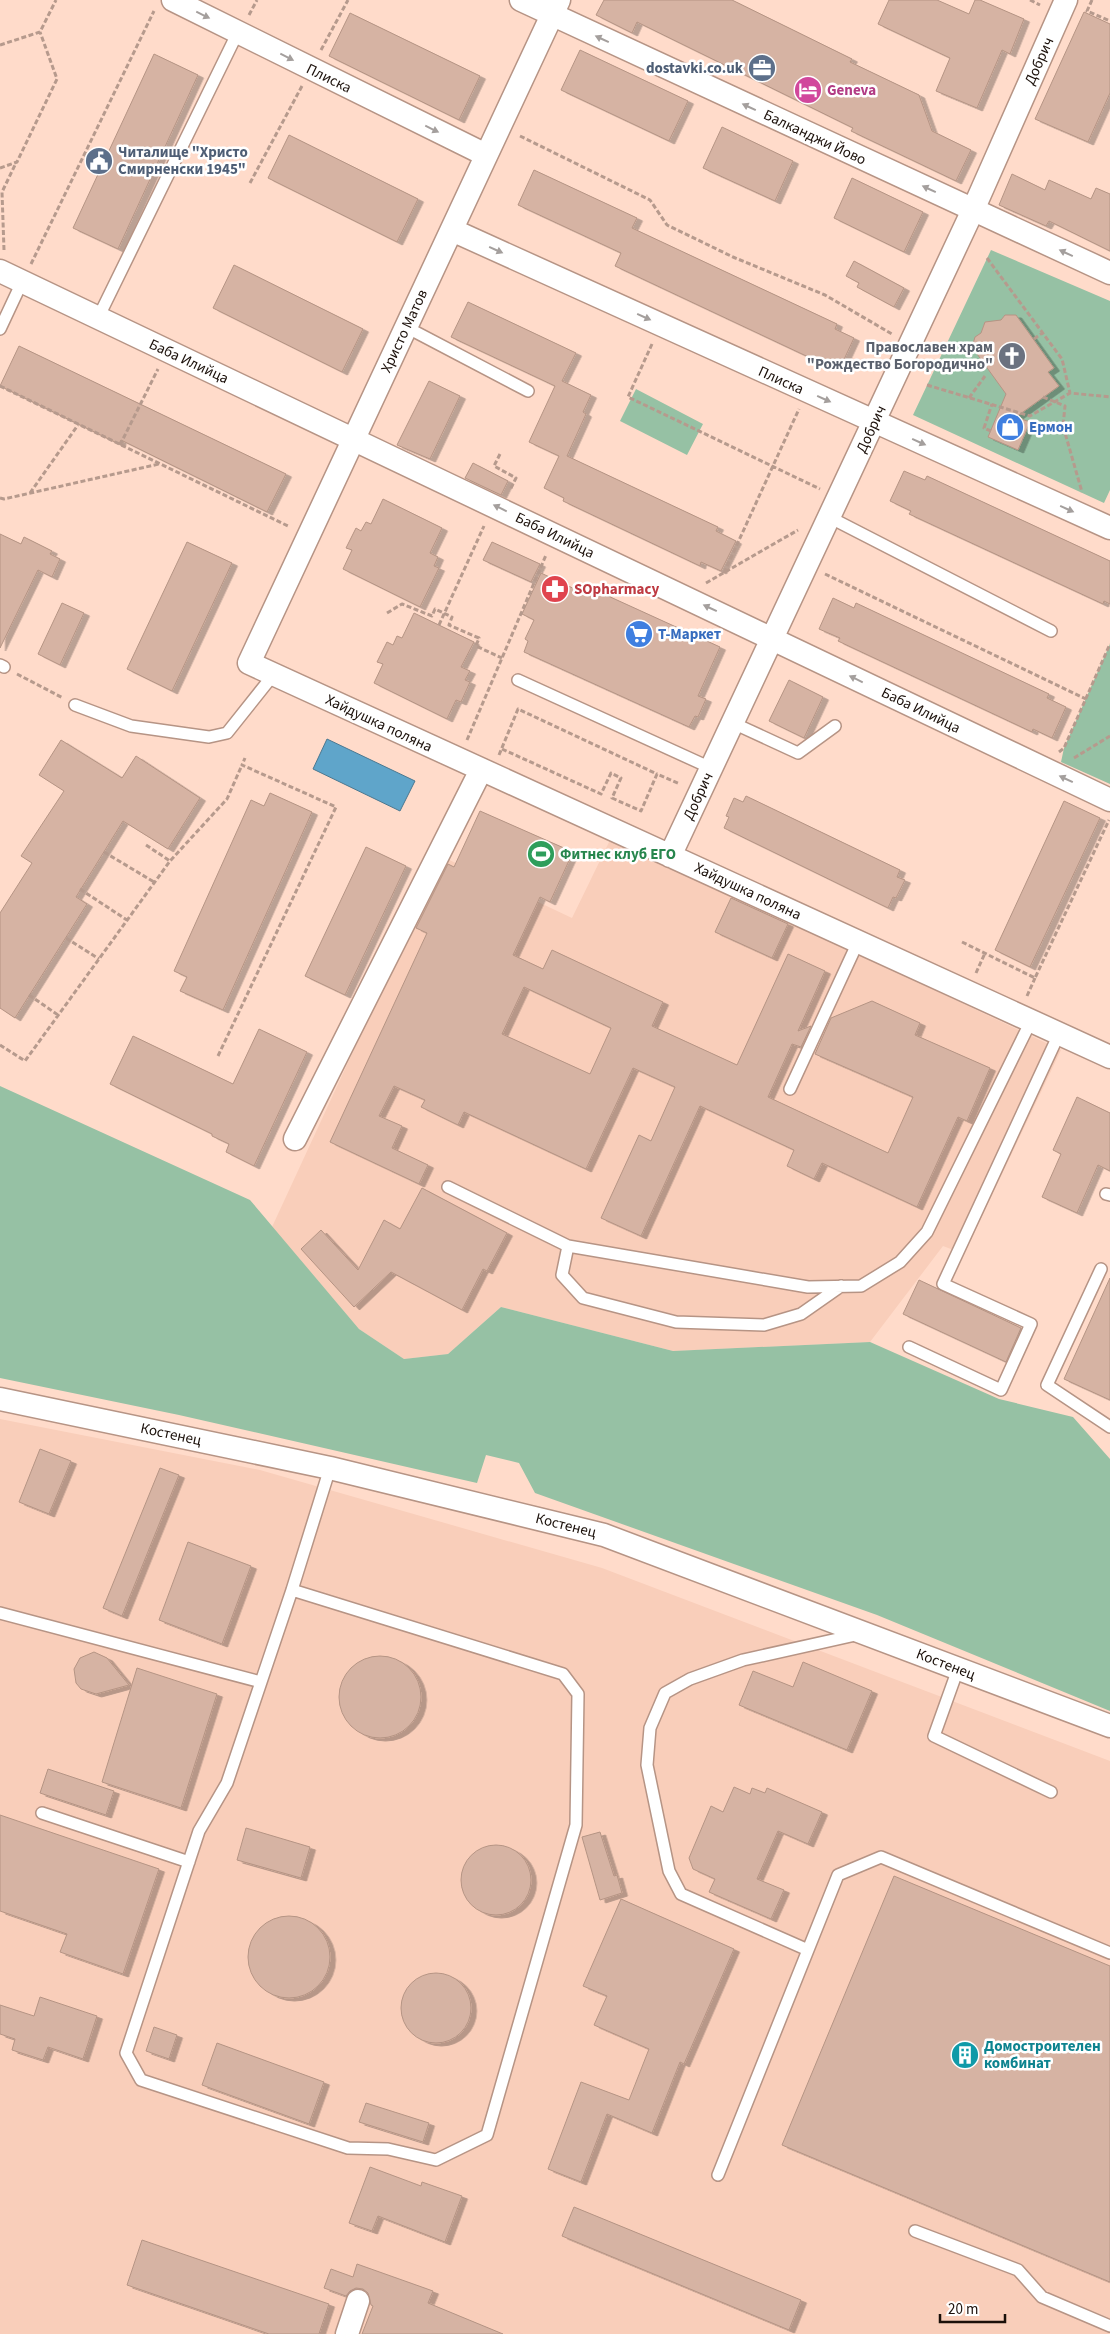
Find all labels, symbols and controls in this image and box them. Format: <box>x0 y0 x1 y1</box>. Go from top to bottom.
one-way arrow <box>196 11 210 19</box>
one-way arrow <box>595 34 609 42</box>
street label: Добрич <box>1020 34 1059 89</box>
one-way arrow <box>280 53 294 61</box>
office icon: dostavki.co.uk <box>747 53 777 83</box>
place label: dostavki.co.uk <box>646 58 744 79</box>
street label: Плиска <box>303 59 355 98</box>
hotel icon: Geneva <box>793 75 823 105</box>
place label: Geneva <box>827 80 876 101</box>
one-way arrow <box>742 102 756 110</box>
street label: Балканджи Йово <box>760 104 870 170</box>
one-way arrow <box>425 125 439 133</box>
place label: Читалище "Христо Смирненски 1945" <box>118 142 248 180</box>
public building icon: Читалище "Христо Смирненски 1945" <box>84 146 114 176</box>
one-way arrow <box>922 185 936 193</box>
one-way arrow <box>489 247 503 255</box>
one-way arrow <box>1059 248 1073 256</box>
street label: Христо Матов <box>376 286 433 376</box>
one-way arrow <box>637 314 651 322</box>
street label: Баба Илийца <box>146 334 232 389</box>
place label: Православен храм "Рождество Богородично" <box>807 337 993 375</box>
church icon: Православен храм "Рождество Богородично" <box>997 341 1027 371</box>
street label: Плиска <box>755 361 807 400</box>
one-way arrow <box>817 395 831 403</box>
street label: Добрич <box>851 402 892 457</box>
shop icon: Ермон <box>995 412 1025 442</box>
place label: Ермон <box>1029 417 1073 438</box>
one-way arrow <box>912 438 926 446</box>
one-way arrow <box>493 504 507 512</box>
one-way arrow <box>1060 505 1074 513</box>
street label: Баба Илийца <box>512 507 598 564</box>
pharmacy icon: SOpharmacy <box>540 574 570 604</box>
place label: SOpharmacy <box>574 579 659 600</box>
one-way arrow <box>703 604 717 612</box>
supermarket icon: Т-Маркет <box>624 619 654 649</box>
place label: Т-Маркет <box>658 624 721 645</box>
one-way arrow <box>849 675 863 683</box>
street label: Баба Илийца <box>878 682 964 739</box>
street label: Хайдушка поляна <box>322 689 436 757</box>
street label: Добрич <box>678 769 719 824</box>
one-way arrow <box>1059 775 1073 783</box>
sports icon: Фитнес клуб ЕГО <box>526 839 556 869</box>
place label: Фитнес клуб ЕГО <box>560 844 676 865</box>
street label: Хайдушка поляна <box>691 857 805 925</box>
street label: Костенец <box>138 1418 204 1451</box>
street label: Костенец <box>533 1508 599 1543</box>
street label: Костенец <box>913 1644 979 1686</box>
place label: Домостроителен комбинат <box>984 2036 1101 2074</box>
building icon: Домостроителен комбинат <box>950 2040 980 2070</box>
scale bar <box>940 2292 1005 2324</box>
text: 20 m <box>948 2299 978 2320</box>

